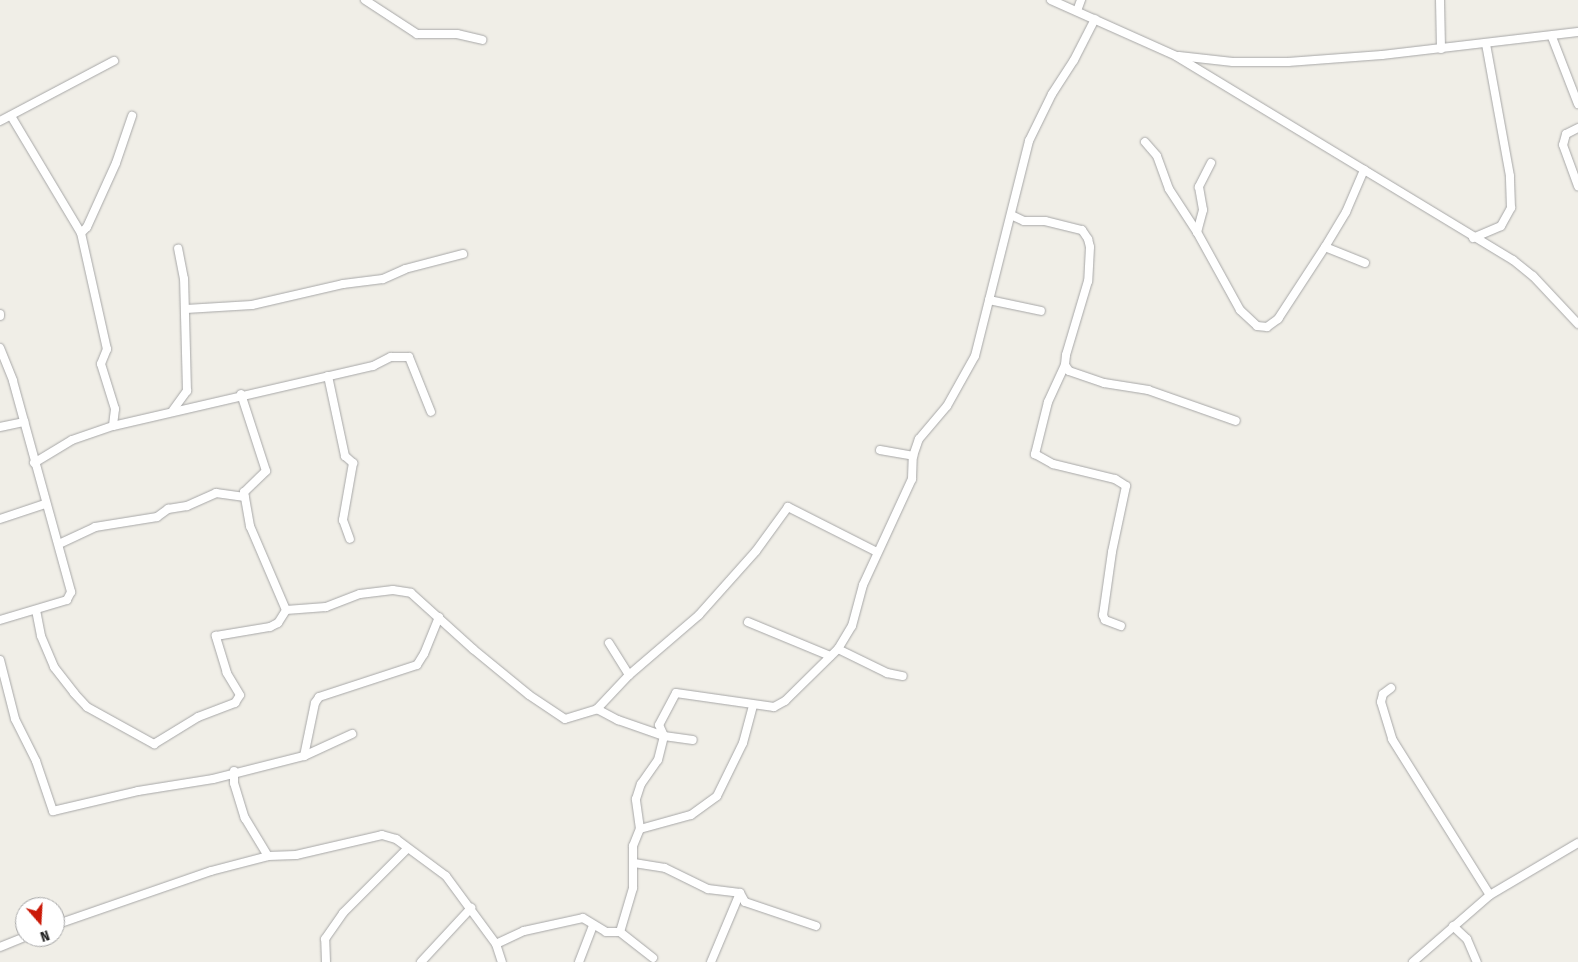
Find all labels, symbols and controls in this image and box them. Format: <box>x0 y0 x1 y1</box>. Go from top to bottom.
north arrow <box>15 897 65 947</box>
text: N <box>38 926 51 945</box>

